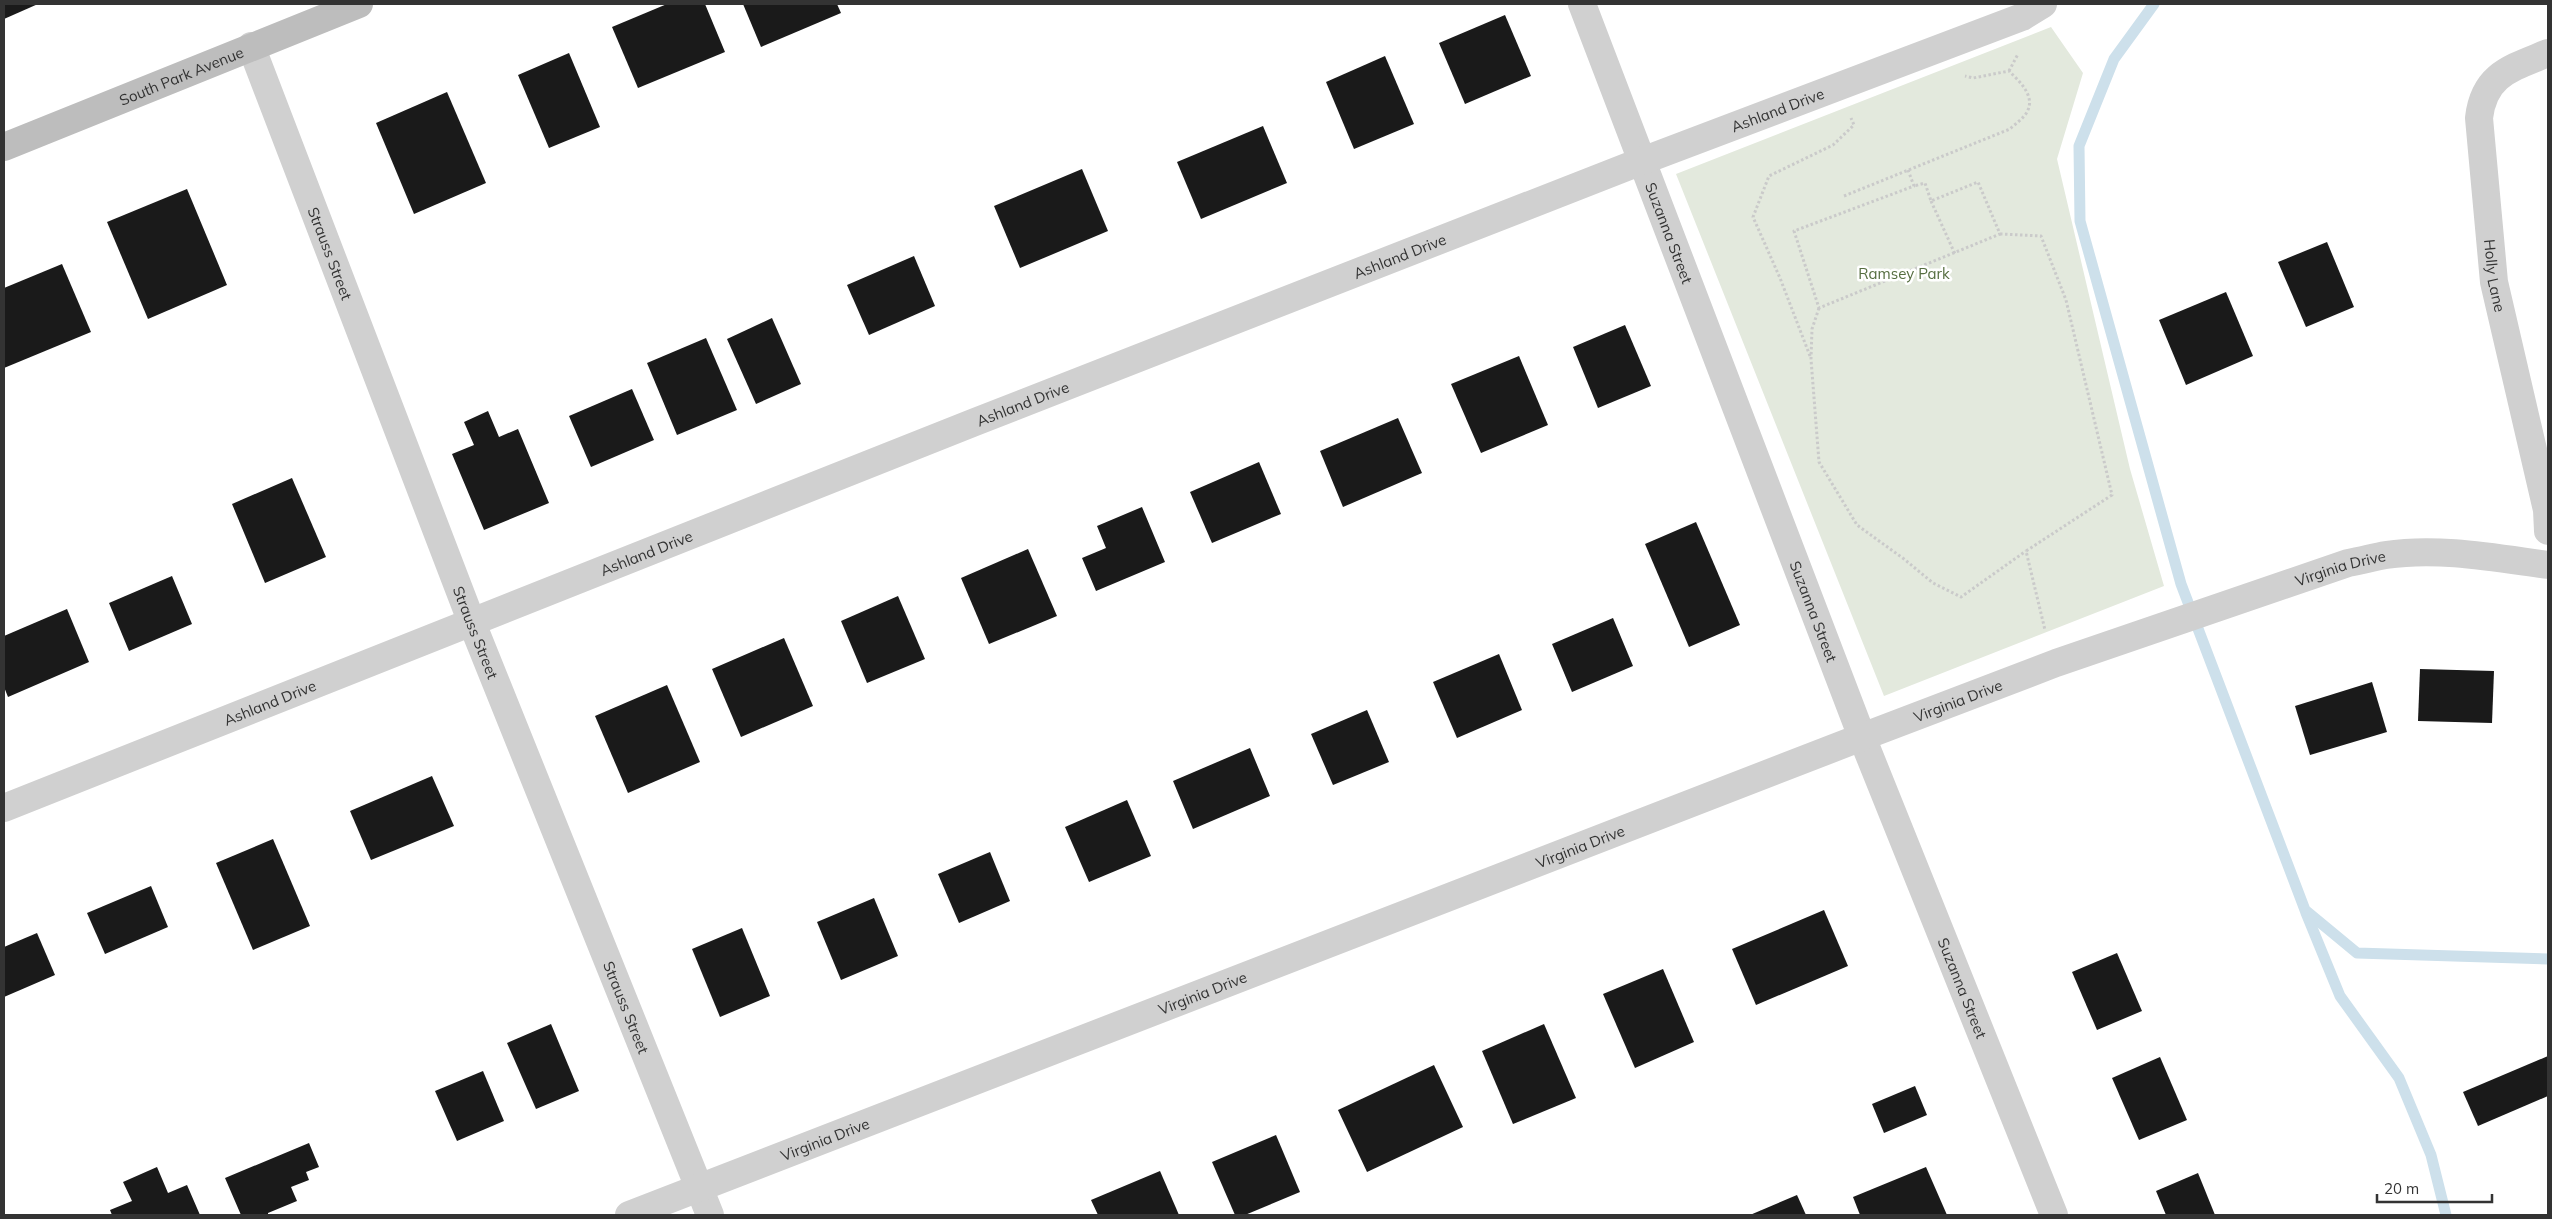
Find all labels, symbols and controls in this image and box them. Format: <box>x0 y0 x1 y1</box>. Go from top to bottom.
street label: South Park Avenue <box>116 42 246 109</box>
street label: Ashland Drive <box>1728 83 1827 136</box>
street label: Suzanna Street <box>1641 180 1697 286</box>
street label: Strauss Street <box>304 204 357 302</box>
street label: Ashland Drive <box>1351 229 1449 282</box>
street label: Holly Lane <box>2481 238 2510 314</box>
park label: Ramsey Park <box>1858 264 1950 283</box>
street label: Ashland Drive <box>974 377 1072 430</box>
street label: Ashland Drive <box>597 526 695 580</box>
street label: Virginia Drive <box>2292 546 2387 590</box>
street label: Suzanna Street <box>1786 558 1842 664</box>
street label: Strauss Street <box>449 583 503 681</box>
street label: Ashland Drive <box>221 675 319 729</box>
street label: Virginia Drive <box>1911 675 2005 726</box>
street label: Virginia Drive <box>1533 821 1627 872</box>
street label: Suzanna Street <box>1934 935 1991 1041</box>
street label: Strauss Street <box>599 958 654 1056</box>
street label: Virginia Drive <box>1155 967 1250 1018</box>
street label: Virginia Drive <box>778 1113 872 1165</box>
scale bar <box>2377 1172 2492 1204</box>
text: 20 m <box>2384 1179 2419 1198</box>

